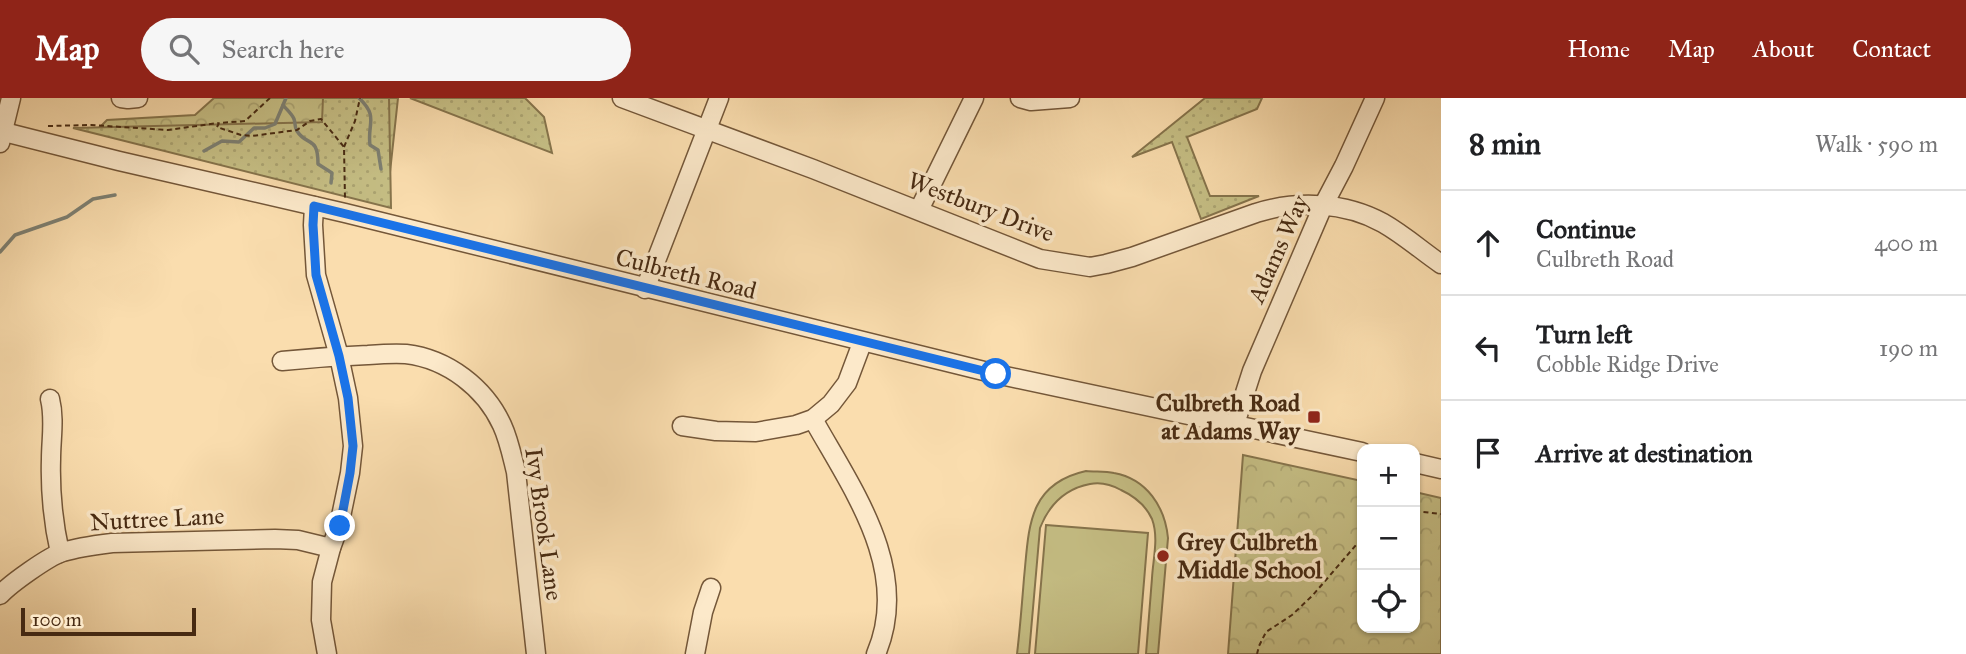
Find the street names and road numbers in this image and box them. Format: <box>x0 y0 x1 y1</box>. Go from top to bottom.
street label: Westbury Drive <box>904 165 1058 249</box>
street label: Adams Way <box>1240 190 1315 309</box>
street label: Culbreth Road <box>612 242 760 306</box>
street label: Ivy Brook Lane <box>518 446 570 602</box>
street label: Nuttree Lane <box>89 500 225 538</box>

